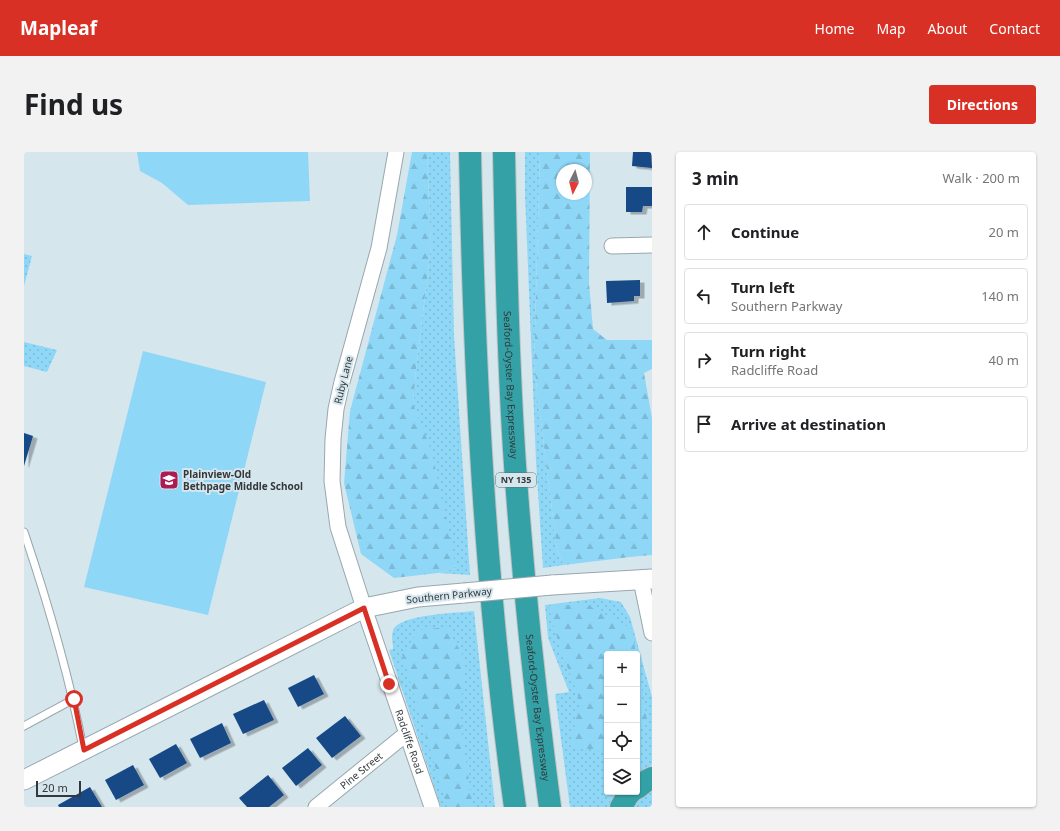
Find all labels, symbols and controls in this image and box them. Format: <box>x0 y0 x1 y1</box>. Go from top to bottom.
text: Mapleaf <box>20 15 97 41</box>
text: Home <box>815 19 854 38</box>
text: Map <box>876 19 906 38</box>
text: About <box>928 19 967 38</box>
text: Contact <box>989 19 1040 38</box>
text: Find us <box>24 85 123 123</box>
button: Directions <box>929 85 1036 124</box>
north arrow <box>556 164 592 200</box>
text: 3 min <box>692 167 739 190</box>
text: Walk · 200 m <box>942 169 1020 187</box>
icon: ahead <box>693 221 715 243</box>
text: Continue <box>731 222 799 242</box>
text: 20 m <box>989 223 1019 241</box>
text: Turn left <box>731 277 795 297</box>
icon: left <box>693 285 715 307</box>
text: 140 m <box>981 287 1019 305</box>
text: Southern Parkway <box>731 297 843 315</box>
street label: Seaford-Oyster Bay Expressway <box>501 311 522 460</box>
text: Turn right <box>731 341 806 361</box>
icon: right <box>693 349 715 371</box>
text: 40 m <box>989 351 1019 369</box>
street label: Ruby Lane <box>330 354 356 405</box>
text: Radcliffe Road <box>731 361 818 379</box>
icon: arrive <box>693 413 715 435</box>
text: Arrive at destination <box>731 414 886 434</box>
place label: Plainview-Old Bethpage Middle School <box>183 467 303 493</box>
school or university icon: Plainview-Old Bethpage Middle School <box>158 469 180 491</box>
road number: NY 135 <box>496 473 536 487</box>
street label: Southern Parkway <box>406 583 493 606</box>
street label: Seaford-Oyster Bay Expressway <box>523 633 554 783</box>
map controls <box>604 651 640 795</box>
button: + <box>604 651 640 687</box>
route end <box>380 675 398 693</box>
button: − <box>604 687 640 723</box>
route start <box>65 690 83 708</box>
street label: Radcliffe Road <box>392 708 427 776</box>
button: locate <box>604 723 640 759</box>
street label: Pine Street <box>337 749 386 792</box>
button: layers <box>604 759 640 795</box>
scale bar <box>36 779 81 798</box>
text: 20 m <box>42 780 68 795</box>

